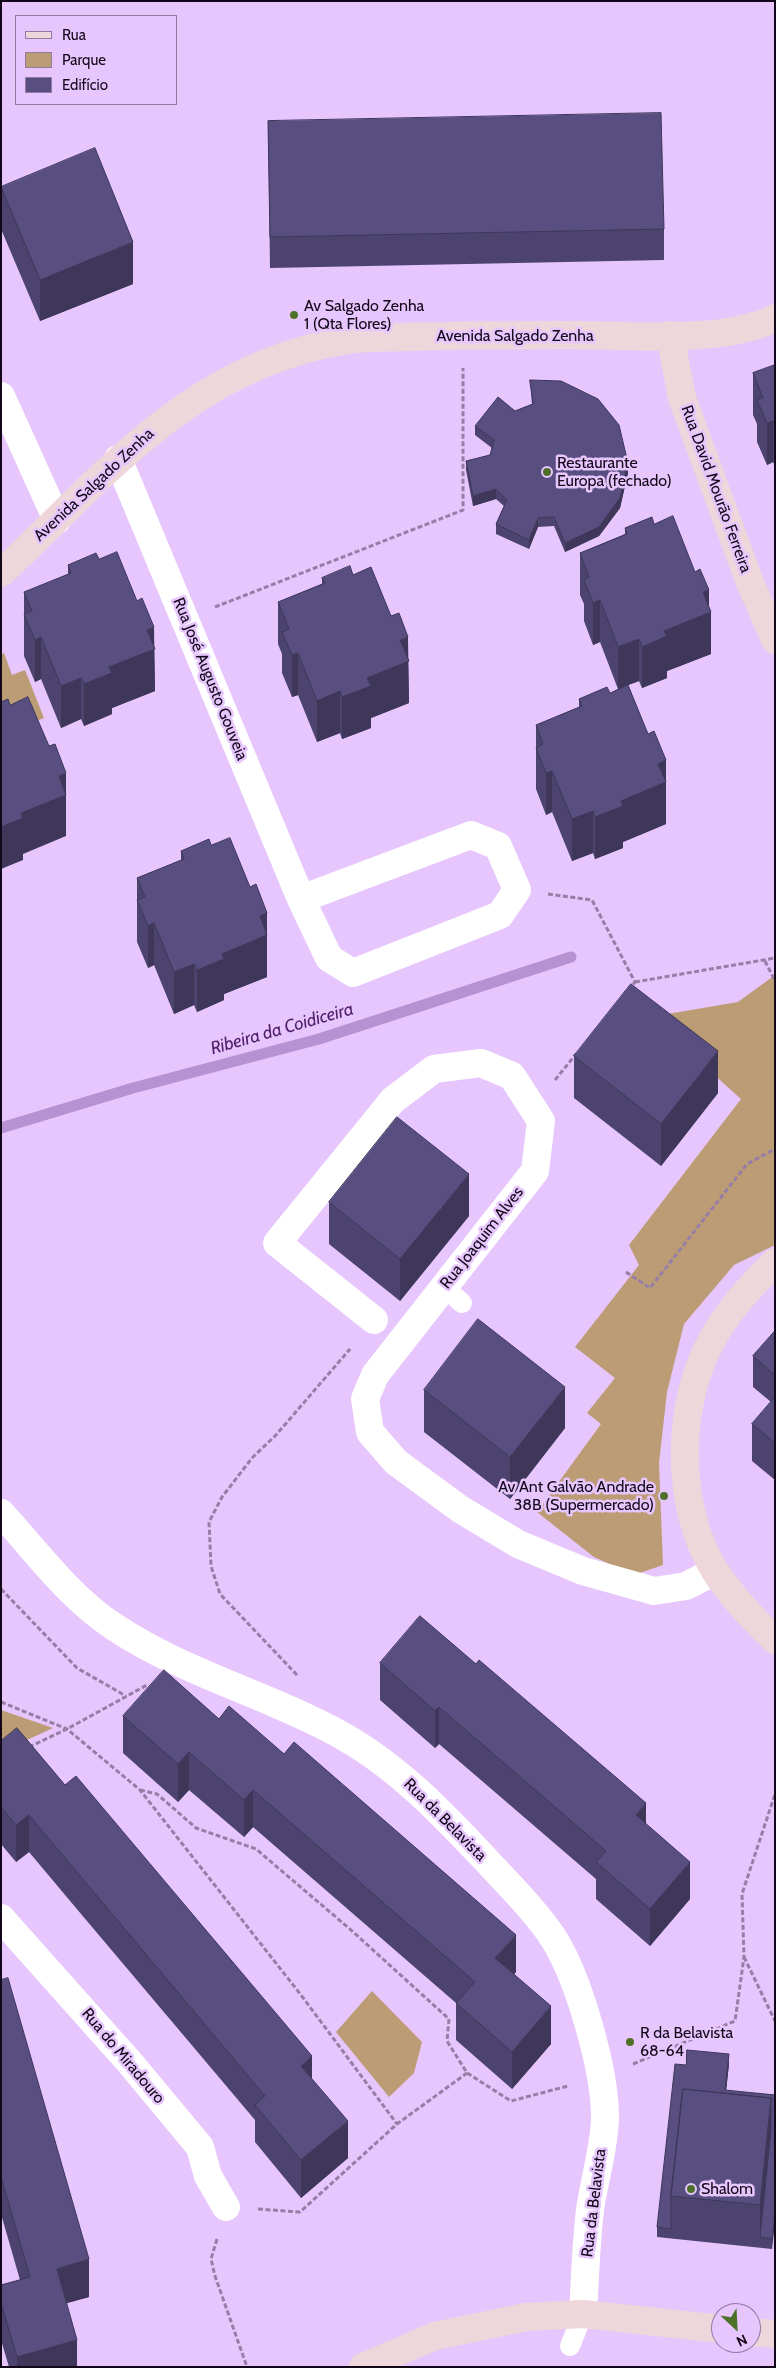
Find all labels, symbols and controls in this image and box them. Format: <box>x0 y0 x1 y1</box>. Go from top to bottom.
legend <box>15 15 178 105</box>
text: Rua <box>62 26 86 44</box>
text: Parque <box>62 51 106 69</box>
text: Edifício <box>62 76 108 94</box>
place label: Av Salgado Zenha 1 (Qta Flores) <box>304 296 424 334</box>
marker: Av Salgado Zenha 1 (Qta Flores) <box>288 309 300 321</box>
street label: Avenida Salgado Zenha <box>436 326 594 346</box>
street label: Rua David Mourão Ferreira <box>677 403 755 575</box>
street label: Avenida Salgado Zenha <box>30 424 158 546</box>
place label: Restaurante Europa (fechado) <box>557 453 672 491</box>
marker: Restaurante Europa (fechado) <box>541 466 553 478</box>
street label: Rua José Augusto Gouveia <box>169 595 251 763</box>
water label: Ribeira da Coidiceira <box>208 998 356 1060</box>
street label: Rua Joaquim Alves <box>436 1183 528 1293</box>
place label: Av Ant Galvão Andrade 38B (Supermercado) <box>498 1477 654 1515</box>
marker: Av Ant Galvão Andrade 38B (Supermercado) <box>658 1490 670 1502</box>
street label: Rua da Belavista <box>400 1775 490 1865</box>
street label: Rua do Miradouro <box>77 2004 169 2108</box>
place label: R da Belavista 68-64 <box>640 2023 733 2061</box>
marker: R da Belavista 68-64 <box>624 2036 636 2048</box>
street label: Rua da Belavista <box>578 2148 610 2258</box>
place label: Shalom <box>701 2179 753 2199</box>
marker: Shalom <box>685 2183 697 2195</box>
north arrow <box>711 2303 761 2353</box>
text: N <box>734 2330 750 2351</box>

